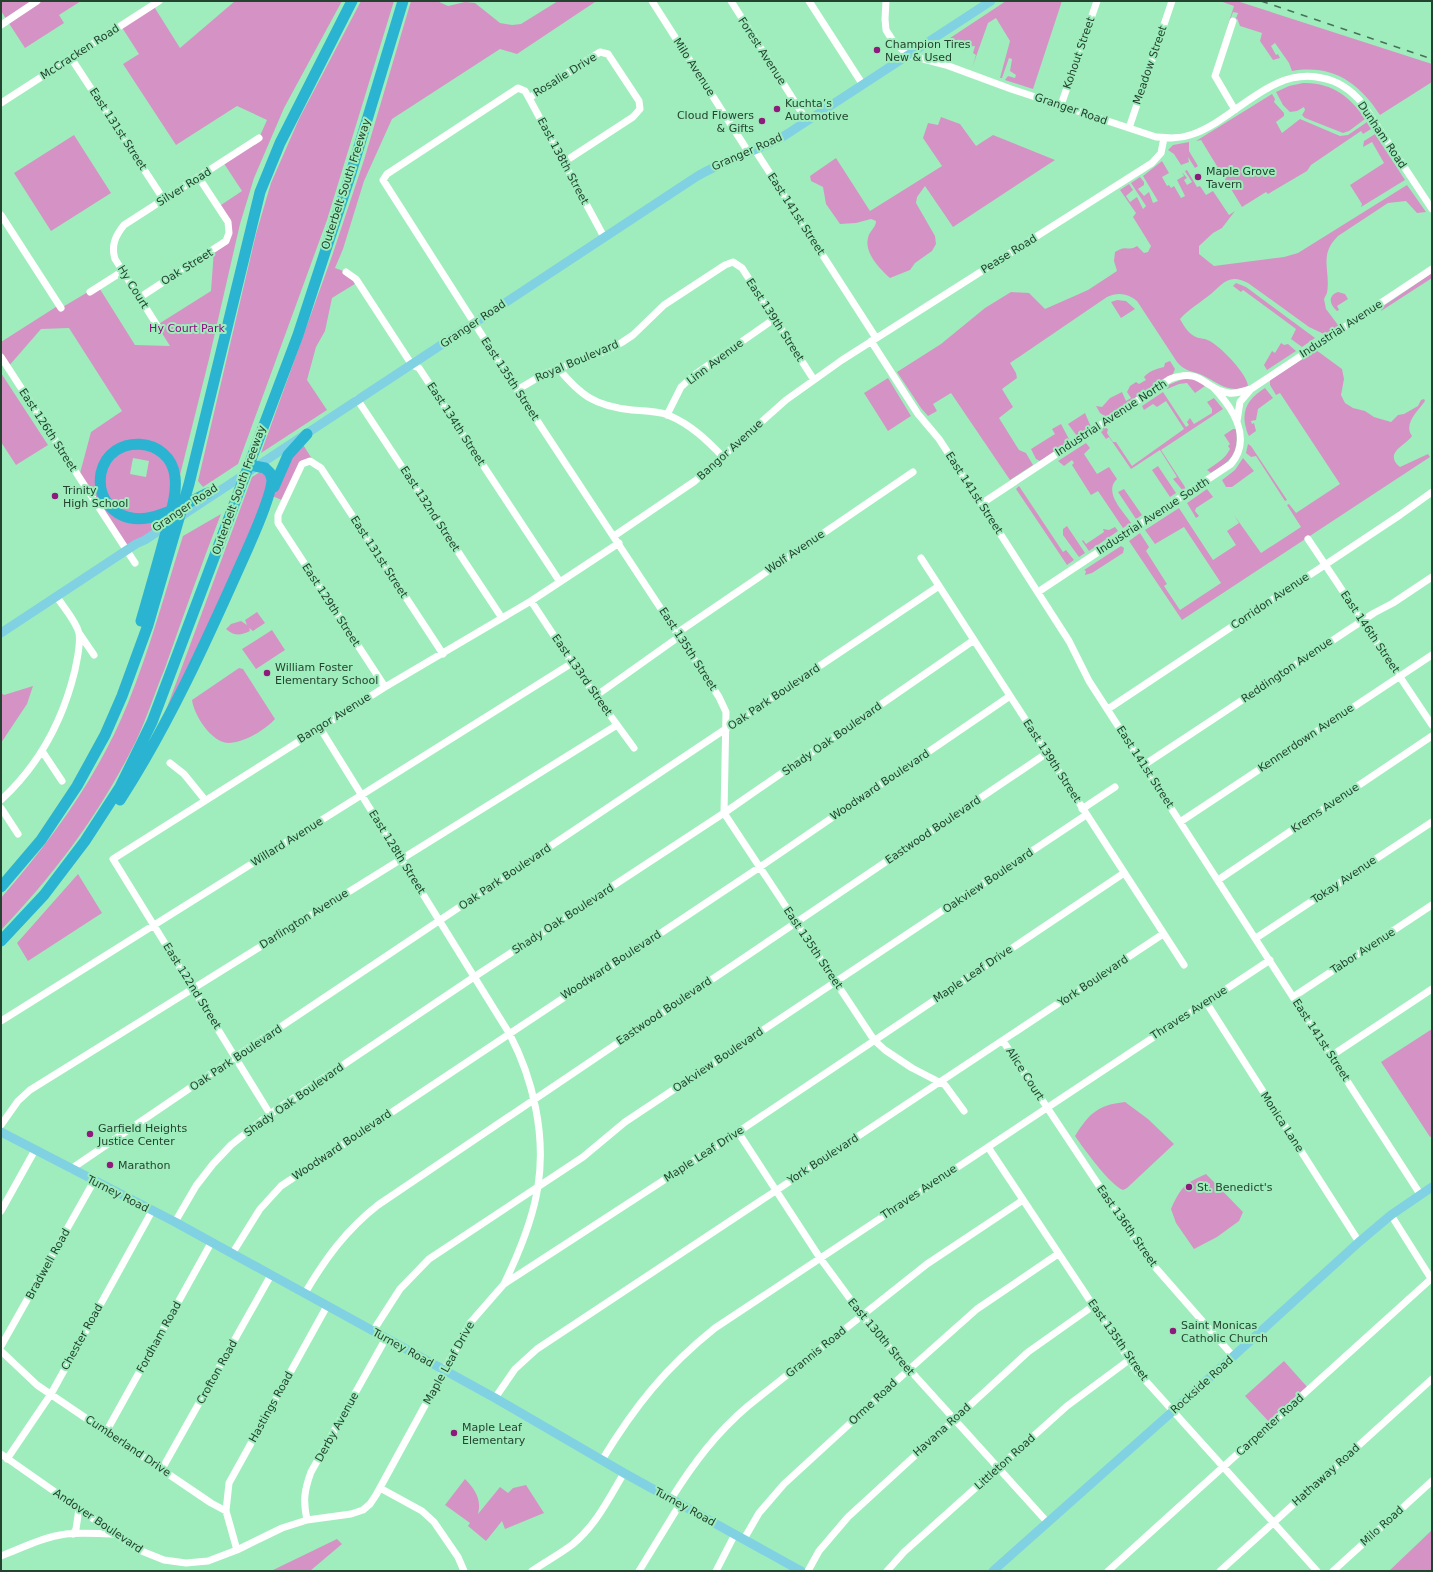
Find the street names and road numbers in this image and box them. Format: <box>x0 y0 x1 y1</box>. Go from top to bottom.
street label: Forest Avenue <box>735 15 789 87</box>
street label: Kohout Street <box>1061 15 1098 91</box>
street label: McCracken Road <box>38 22 122 82</box>
street label: Meadow Street <box>1130 23 1170 106</box>
street label: Milo Avenue <box>670 35 718 99</box>
street label: Rosalie Drive <box>531 50 599 100</box>
street label: East 131st Street <box>87 86 150 173</box>
street label: Granger Road <box>1033 90 1109 128</box>
street label: Dunham Road <box>1355 99 1409 171</box>
street label: East 138th Street <box>535 115 592 207</box>
street label: Outerbelt South Freeway <box>319 116 373 251</box>
street label: Granger Road <box>710 131 784 173</box>
street label: Silver Road <box>154 165 214 209</box>
street label: East 141st Street <box>765 171 828 258</box>
street label: Pease Road <box>979 232 1039 276</box>
street label: Oak Street <box>159 246 216 288</box>
street label: Hy Court <box>115 263 152 312</box>
street label: East 139th Street <box>743 276 807 365</box>
street label: Granger Road <box>438 297 508 351</box>
street label: Industrial Avenue <box>1297 297 1385 361</box>
street label: East 135th Street <box>478 335 542 424</box>
street label: Linn Avenue <box>684 336 746 388</box>
street label: Royal Boulevard <box>533 338 621 384</box>
street label: Industrial Avenue North <box>1053 377 1169 459</box>
street label: East 134th Street <box>424 380 488 469</box>
street label: East 126th Street <box>16 386 80 475</box>
street label: Bangor Avenue <box>694 417 766 483</box>
street label: Outerbelt South Freeway <box>209 423 269 557</box>
street label: East 141st Street <box>943 450 1006 537</box>
street label: East 132nd Street <box>398 464 463 555</box>
street label: Industrial Avenue South <box>1094 475 1212 557</box>
street label: Granger Road <box>150 481 220 535</box>
street label: East 131st Street <box>348 514 411 601</box>
street label: Wolf Avenue <box>763 527 827 576</box>
street label: East 129th Street <box>299 561 363 650</box>
street label: Corridon Avenue <box>1228 570 1312 632</box>
street label: East 146th Street <box>1338 588 1403 676</box>
street label: East 135th Street <box>656 605 720 694</box>
street label: East 133rd Street <box>549 632 615 719</box>
street label: Reddington Avenue <box>1239 634 1335 705</box>
street label: Oak Park Boulevard <box>726 661 822 733</box>
street label: Bangor Avenue <box>295 690 373 746</box>
street label: Shady Oak Boulevard <box>780 700 884 778</box>
street label: Kennerdown Avenue <box>1256 701 1356 775</box>
street label: East 139th Street <box>1020 717 1084 806</box>
street label: East 141st Street <box>1114 724 1177 811</box>
street label: Woodward Boulevard <box>828 747 932 823</box>
street label: Krems Avenue <box>1289 780 1362 835</box>
street label: Eastwood Boulevard <box>883 793 983 867</box>
street label: East 128th Street <box>366 808 428 897</box>
street label: Willard Avenue <box>249 815 325 869</box>
street label: Oak Park Boulevard <box>457 841 553 913</box>
street label: Oakview Boulevard <box>940 846 1036 916</box>
street label: Tokay Avenue <box>1308 853 1379 907</box>
street label: Shady Oak Boulevard <box>510 881 616 957</box>
street label: Darlington Avenue <box>257 886 351 952</box>
street label: East 135th Street <box>781 904 846 992</box>
street label: Tabor Avenue <box>1327 925 1398 977</box>
street label: Woodward Boulevard <box>558 928 664 1002</box>
street label: East 122nd Street <box>160 941 224 1032</box>
street label: Maple Leaf Drive <box>931 943 1015 1005</box>
street label: York Boulevard <box>1055 953 1131 1010</box>
street label: Eastwood Boulevard <box>614 974 714 1048</box>
street label: Thraves Avenue <box>1148 983 1230 1043</box>
street label: East 141st Street <box>1290 997 1353 1084</box>
street label: Oak Park Boulevard <box>188 1022 284 1094</box>
street label: Oakview Boulevard <box>670 1025 766 1095</box>
street label: Alice Court <box>1003 1045 1047 1103</box>
street label: Shady Oak Boulevard <box>242 1061 346 1139</box>
street label: Monica Lane <box>1258 1089 1306 1155</box>
street label: Woodward Boulevard <box>290 1107 394 1183</box>
street label: Maple Leaf Drive <box>662 1123 747 1185</box>
street label: York Boulevard <box>784 1131 861 1187</box>
street label: Thraves Avenue <box>878 1162 959 1223</box>
street label: Turney Road <box>84 1172 151 1215</box>
street label: East 136th Street <box>1094 1183 1160 1270</box>
street label: Bradwell Road <box>23 1226 73 1302</box>
street label: East 130th Street <box>845 1296 917 1379</box>
street label: East 135th Street <box>1085 1297 1151 1384</box>
street label: Fordham Road <box>134 1299 184 1375</box>
street label: Chester Road <box>58 1302 106 1372</box>
street label: Maple Leaf Drive <box>421 1319 477 1407</box>
street label: Grannis Road <box>783 1324 849 1380</box>
street label: Turney Road <box>369 1325 436 1370</box>
street label: Crofton Road <box>194 1338 240 1406</box>
street label: Rockside Road <box>1168 1353 1236 1417</box>
street label: Hastings Road <box>246 1369 296 1445</box>
street label: Orme Road <box>846 1376 900 1428</box>
street label: Derby Avenue <box>312 1390 362 1464</box>
street label: Carpenter Road <box>1234 1391 1306 1459</box>
street label: Havana Road <box>910 1401 974 1459</box>
street label: Cumberland Drive <box>83 1413 173 1480</box>
street label: Littleton Road <box>972 1431 1038 1493</box>
street label: Hathaway Road <box>1290 1441 1362 1509</box>
street label: Turney Road <box>651 1484 718 1529</box>
street label: Andover Boulevard <box>51 1486 145 1556</box>
street label: Milo Road <box>1358 1503 1406 1549</box>

